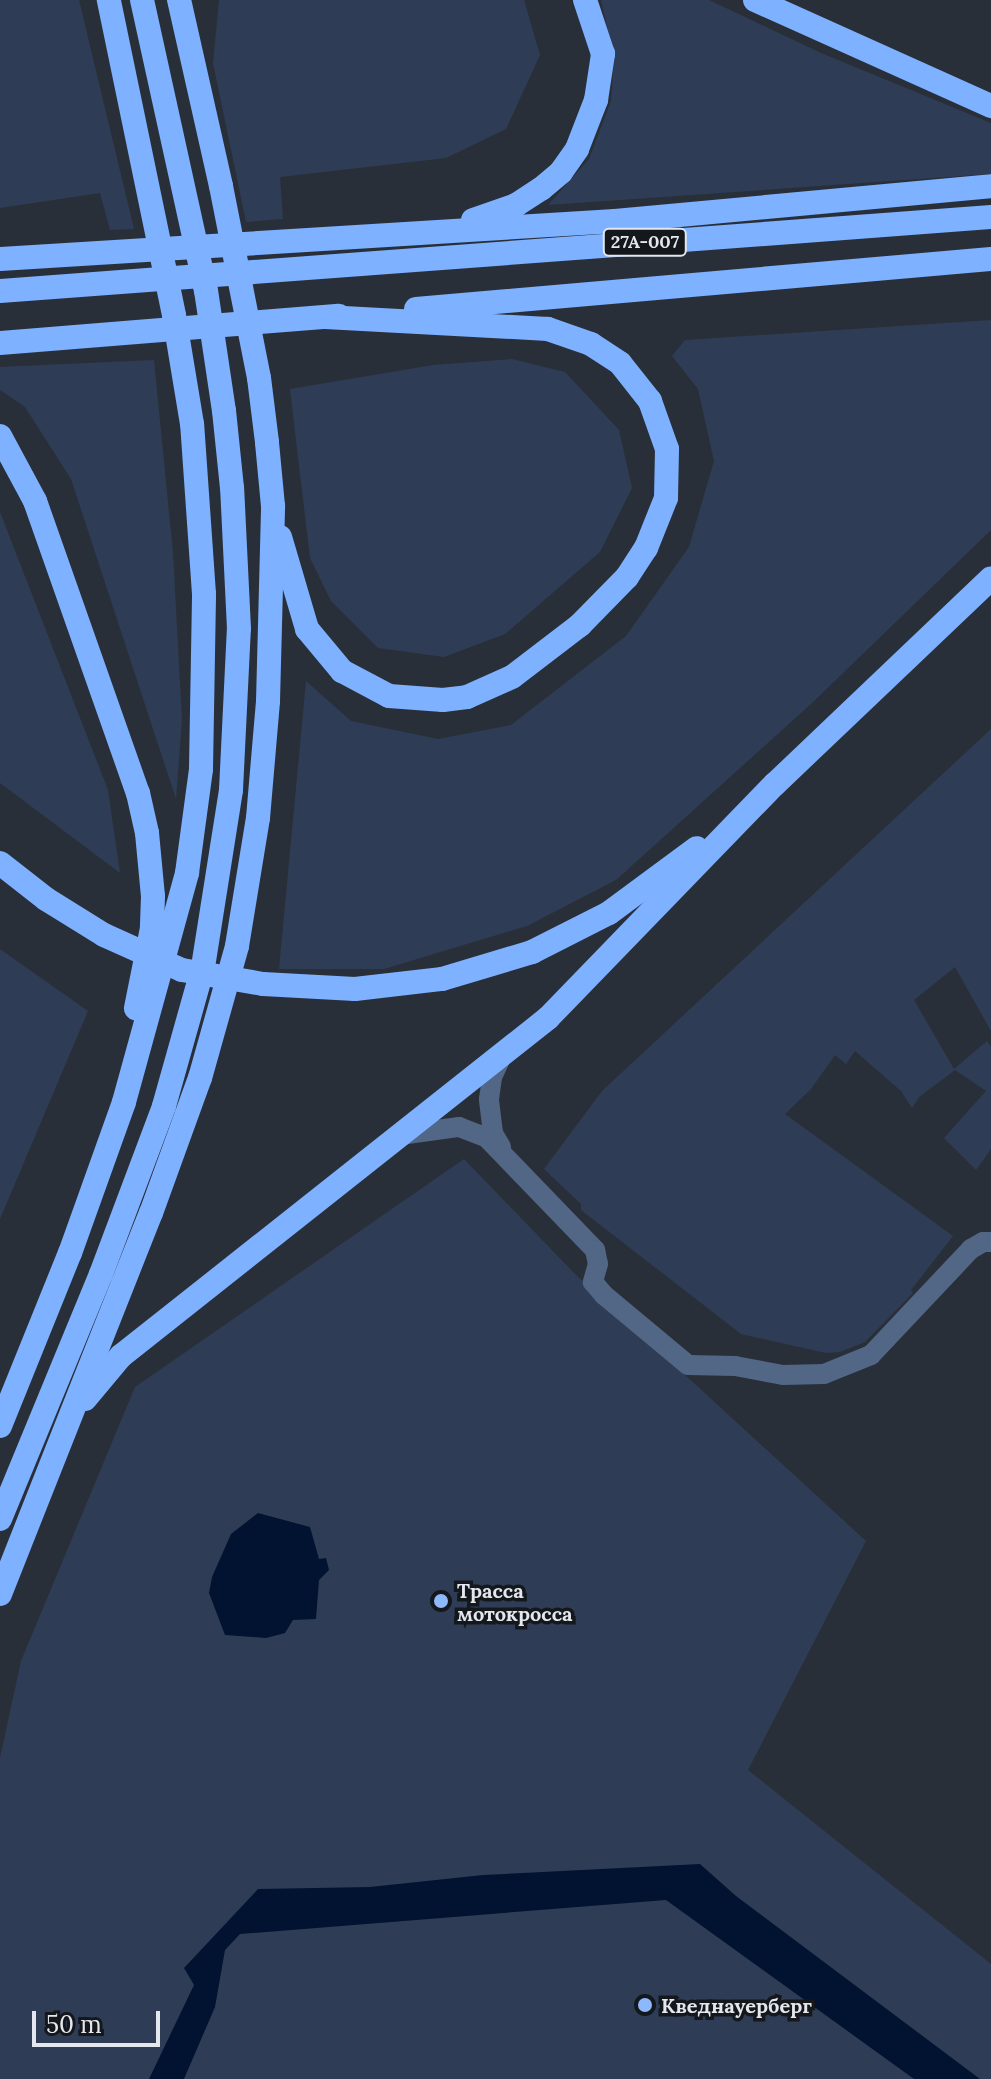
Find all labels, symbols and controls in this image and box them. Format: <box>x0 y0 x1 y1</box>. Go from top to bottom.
road number: 27А-007 <box>601 228 689 256</box>
place label: Трасса мотокросса <box>457 1578 573 1625</box>
marker: Трасса мотокросса <box>432 1592 450 1610</box>
place label: Кведнауерберг <box>661 1993 812 2017</box>
scale bar <box>36 1995 164 2045</box>
marker: Кведнауерберг <box>636 1996 654 2014</box>
text: 50 m <box>46 2009 102 2040</box>

